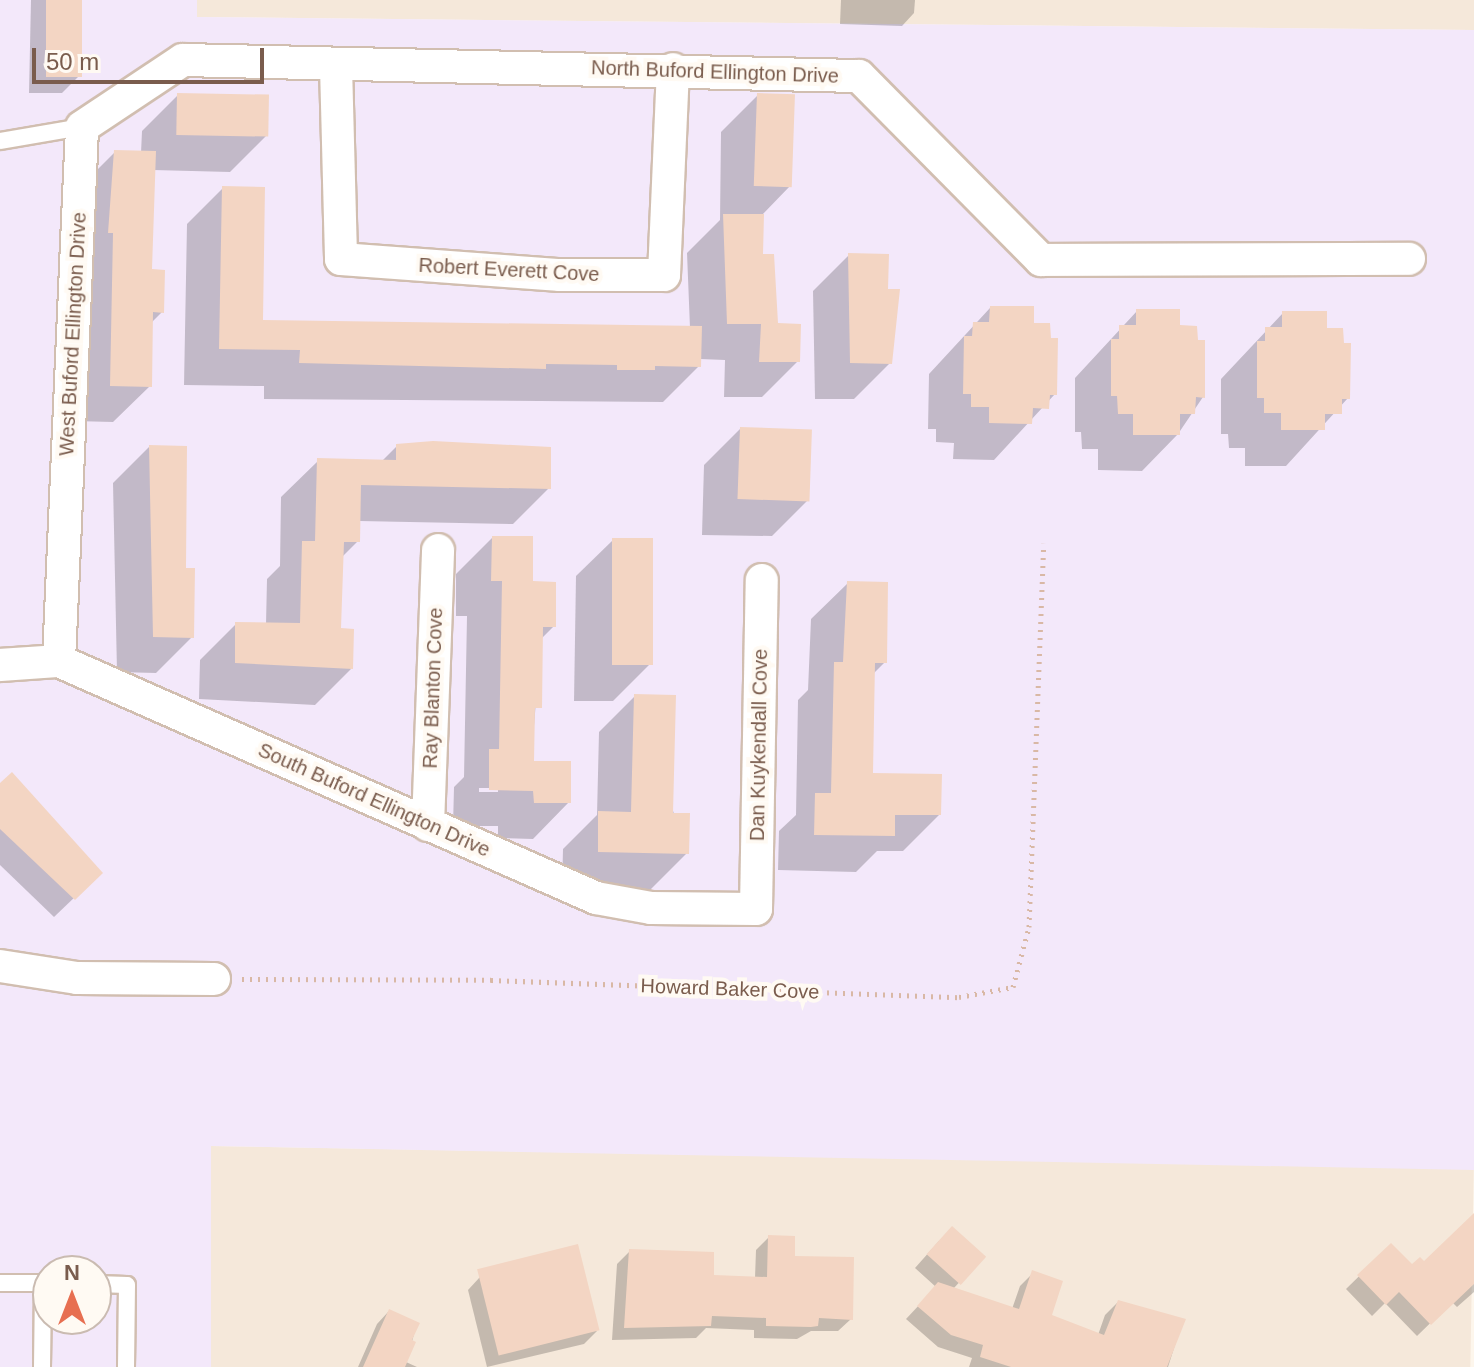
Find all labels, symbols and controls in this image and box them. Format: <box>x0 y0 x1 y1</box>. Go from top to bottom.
scale bar <box>36 32 268 82</box>
text: 50 m <box>46 48 99 75</box>
street label: North Buford Ellington Drive <box>591 56 839 88</box>
street label: West Buford Ellington Drive <box>55 211 91 457</box>
street label: Robert Everett Cove <box>418 253 600 287</box>
street label: Ray Blanton Cove <box>418 607 448 769</box>
street label: Dan Kuykendall Cove <box>745 649 773 841</box>
street label: South Buford Ellington Drive <box>254 738 494 862</box>
street label: Howard Baker Cove <box>640 974 820 1004</box>
north arrow <box>32 1255 112 1335</box>
text: N <box>64 1260 80 1285</box>

